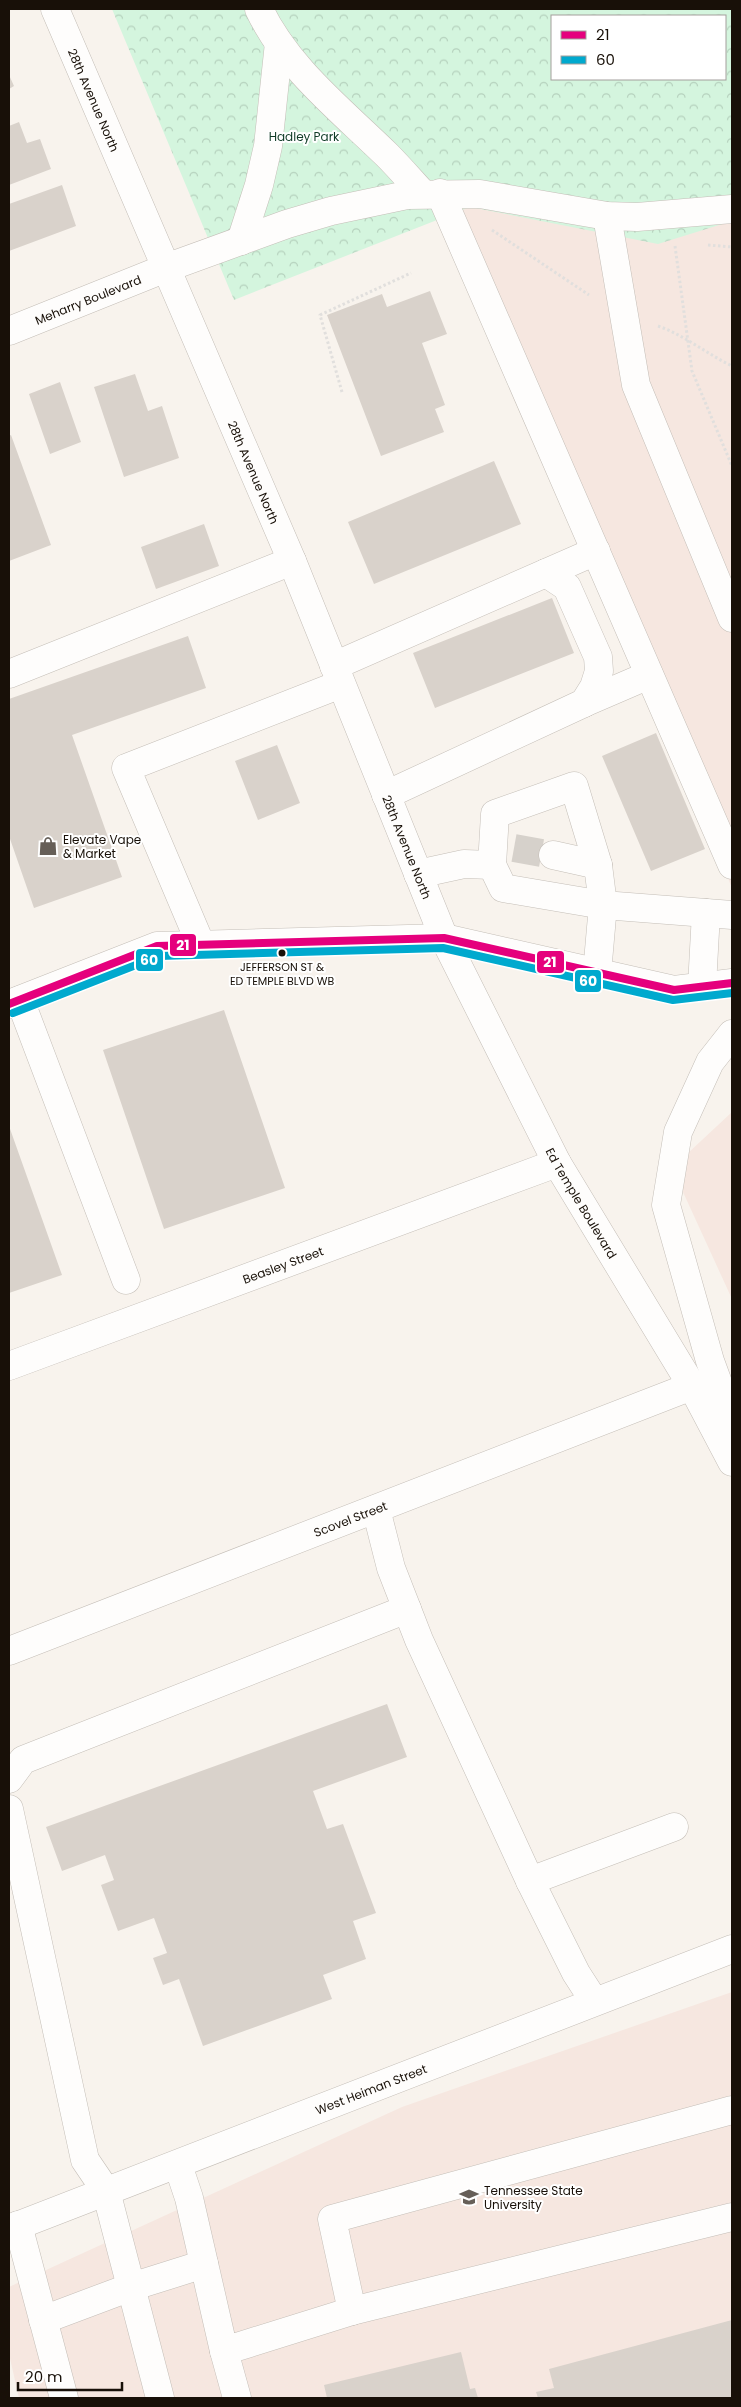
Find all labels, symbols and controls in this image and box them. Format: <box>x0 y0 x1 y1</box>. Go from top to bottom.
legend <box>551 15 726 80</box>
text: 21 <box>596 24 609 45</box>
street label: 28th Avenue North <box>64 46 124 154</box>
text: 60 <box>596 49 615 70</box>
park label: Hadley Park <box>269 128 340 145</box>
street label: Meharry Boulevard <box>32 270 144 328</box>
street label: 28th Avenue North <box>224 418 283 526</box>
street label: 28th Avenue North <box>379 792 436 901</box>
place label: Elevate Vape & Market <box>63 831 141 862</box>
shop icon: Elevate Vape & Market <box>37 835 59 857</box>
line badge: 21 <box>169 933 197 957</box>
text: 21 <box>176 935 190 955</box>
line badge: 60 <box>135 948 164 972</box>
marker: JEFFERSON ST & ED TEMPLE BLVD WB <box>277 948 287 958</box>
text: 60 <box>140 950 158 970</box>
line badge: 21 <box>536 950 565 974</box>
text: 21 <box>543 952 557 972</box>
place label: JEFFERSON ST & ED TEMPLE BLVD WB <box>230 959 334 989</box>
line badge: 60 <box>574 969 602 993</box>
text: 60 <box>579 971 597 991</box>
street label: Ed Temple Boulevard <box>542 1145 621 1262</box>
street label: Beasley Street <box>240 1242 326 1287</box>
street label: Scovel Street <box>311 1497 389 1541</box>
street label: West Heiman Street <box>313 2060 429 2118</box>
place label: Tennessee State University <box>484 2182 583 2213</box>
school or university icon: Tennessee State University <box>458 2186 480 2208</box>
scale bar <box>18 2360 121 2392</box>
text: 20 m <box>25 2366 63 2387</box>

